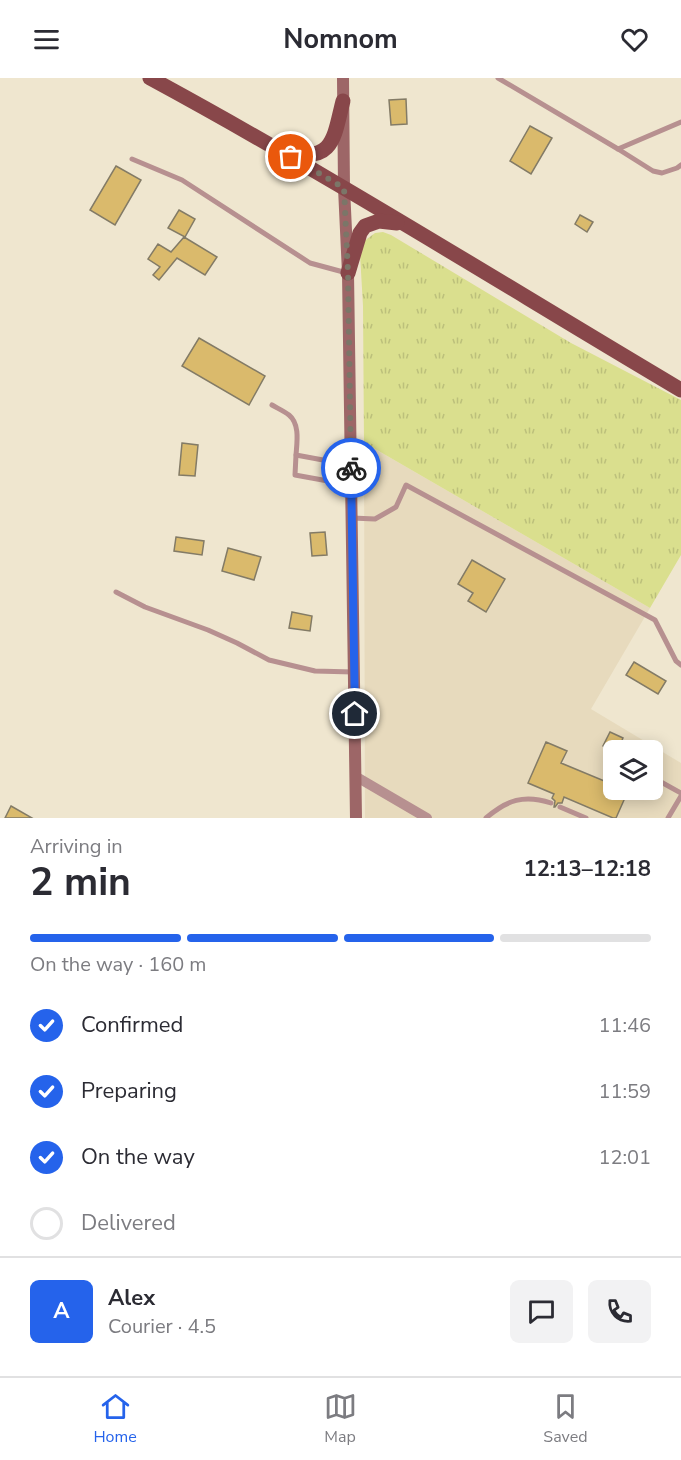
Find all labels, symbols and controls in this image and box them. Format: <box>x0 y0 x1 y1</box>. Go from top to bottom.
text: Nomnom <box>283 21 398 58</box>
icon: menu <box>30 23 63 56</box>
icon: heart <box>618 23 651 56</box>
pin <box>265 131 316 182</box>
icon: bag <box>274 140 307 173</box>
courier <box>321 438 381 498</box>
icon: bike <box>335 452 368 485</box>
pin <box>329 688 380 739</box>
icon: home <box>338 697 371 730</box>
map controls <box>603 740 663 800</box>
button: layers <box>603 740 663 800</box>
text: Arriving in <box>30 833 123 860</box>
text: 12:13–12:18 <box>523 854 651 884</box>
text: 2 min <box>30 856 131 909</box>
text: On the way · 160 m <box>30 951 206 978</box>
icon: check <box>30 1009 63 1042</box>
text: Confirmed <box>81 1010 183 1040</box>
text: 11:46 <box>598 1012 651 1039</box>
icon: check <box>30 1075 63 1108</box>
text: Preparing <box>81 1076 177 1106</box>
text: 11:59 <box>598 1078 651 1105</box>
icon: check <box>30 1141 63 1174</box>
text: On the way <box>81 1142 195 1172</box>
text: 12:01 <box>598 1144 651 1171</box>
text: Delivered <box>81 1208 176 1238</box>
button: chat <box>510 1280 573 1343</box>
button: phone <box>588 1280 651 1343</box>
text: Alex <box>108 1283 155 1313</box>
text: A <box>53 1296 70 1326</box>
text: Courier · 4.5 <box>108 1313 216 1340</box>
tab: Home <box>93 1390 137 1448</box>
tab: Map <box>324 1390 357 1448</box>
tab: Saved <box>543 1390 588 1448</box>

